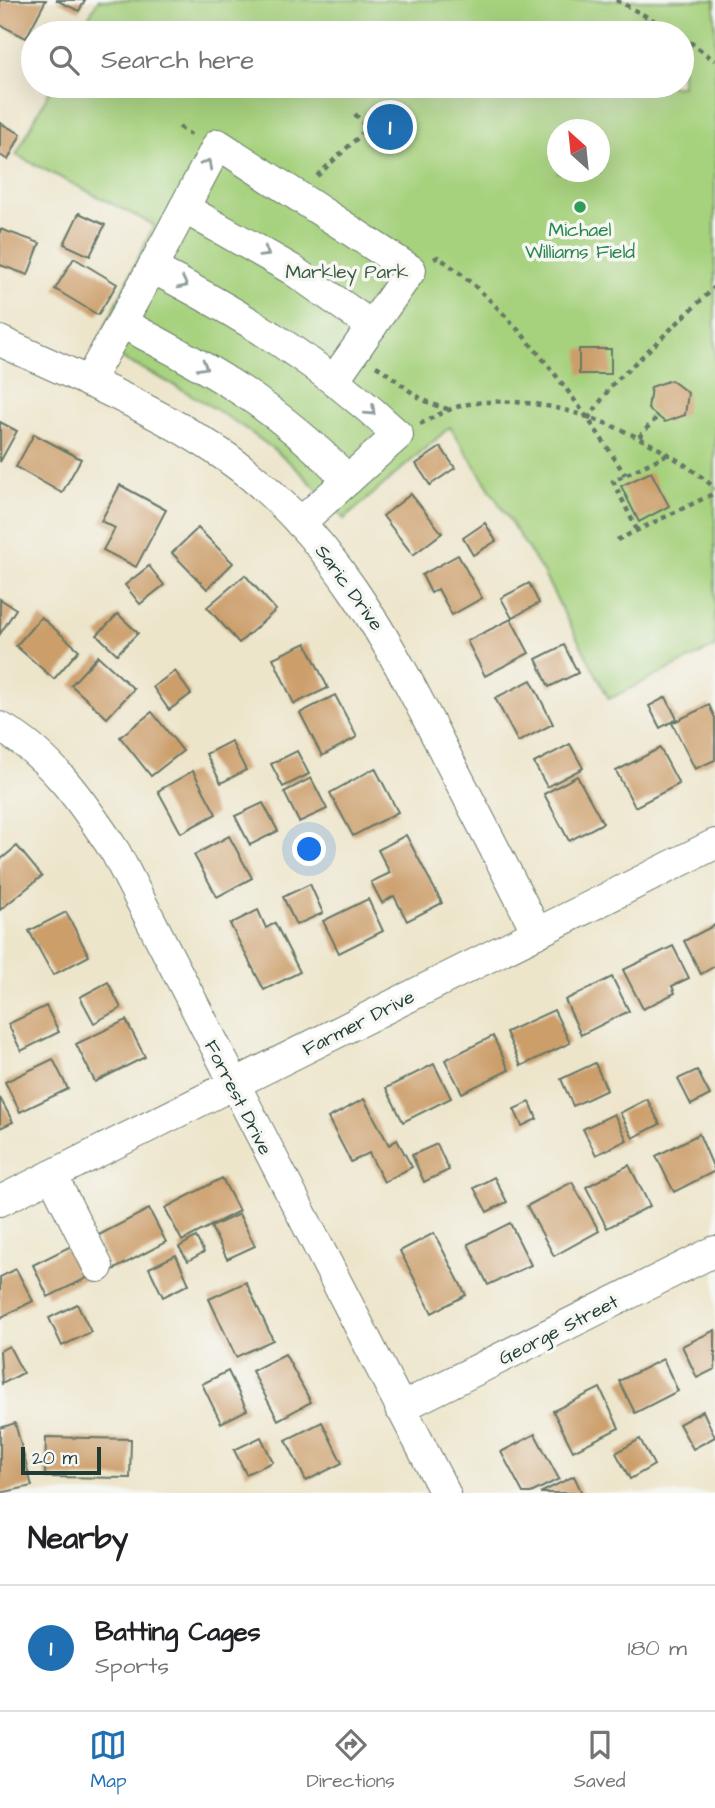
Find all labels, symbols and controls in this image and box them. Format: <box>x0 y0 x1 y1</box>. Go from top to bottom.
search box <box>21 21 694 98</box>
icon: search <box>45 41 83 79</box>
text: Search here <box>101 42 254 78</box>
pin: 1 <box>367 101 413 153</box>
north arrow <box>547 119 610 182</box>
one-way arrow <box>199 159 212 172</box>
marker: Michael Williams Field <box>572 199 588 215</box>
place label: Michael Williams Field <box>525 217 635 266</box>
one-way arrow <box>257 245 270 258</box>
park label: Markley Park <box>286 259 409 287</box>
one-way arrow <box>176 276 189 290</box>
one-way arrow <box>196 358 209 371</box>
one-way arrow <box>363 403 376 415</box>
street label: Saric Drive <box>308 539 389 637</box>
your location <box>292 832 326 866</box>
street label: Farmer Drive <box>298 984 419 1063</box>
street label: Forrest Drive <box>197 1036 278 1160</box>
street label: George Street <box>494 1288 624 1373</box>
scale bar <box>21 1444 102 1476</box>
text: 20 m <box>32 1445 77 1472</box>
text: Nearby <box>28 1518 128 1560</box>
text: Batting Cages <box>95 1614 261 1650</box>
text: 1 <box>50 1632 52 1664</box>
text: 180 m <box>628 1632 687 1664</box>
text: Sports <box>95 1650 169 1682</box>
tab: Map <box>89 1726 127 1795</box>
tab: Directions <box>306 1726 395 1795</box>
tab: Saved <box>574 1726 625 1795</box>

